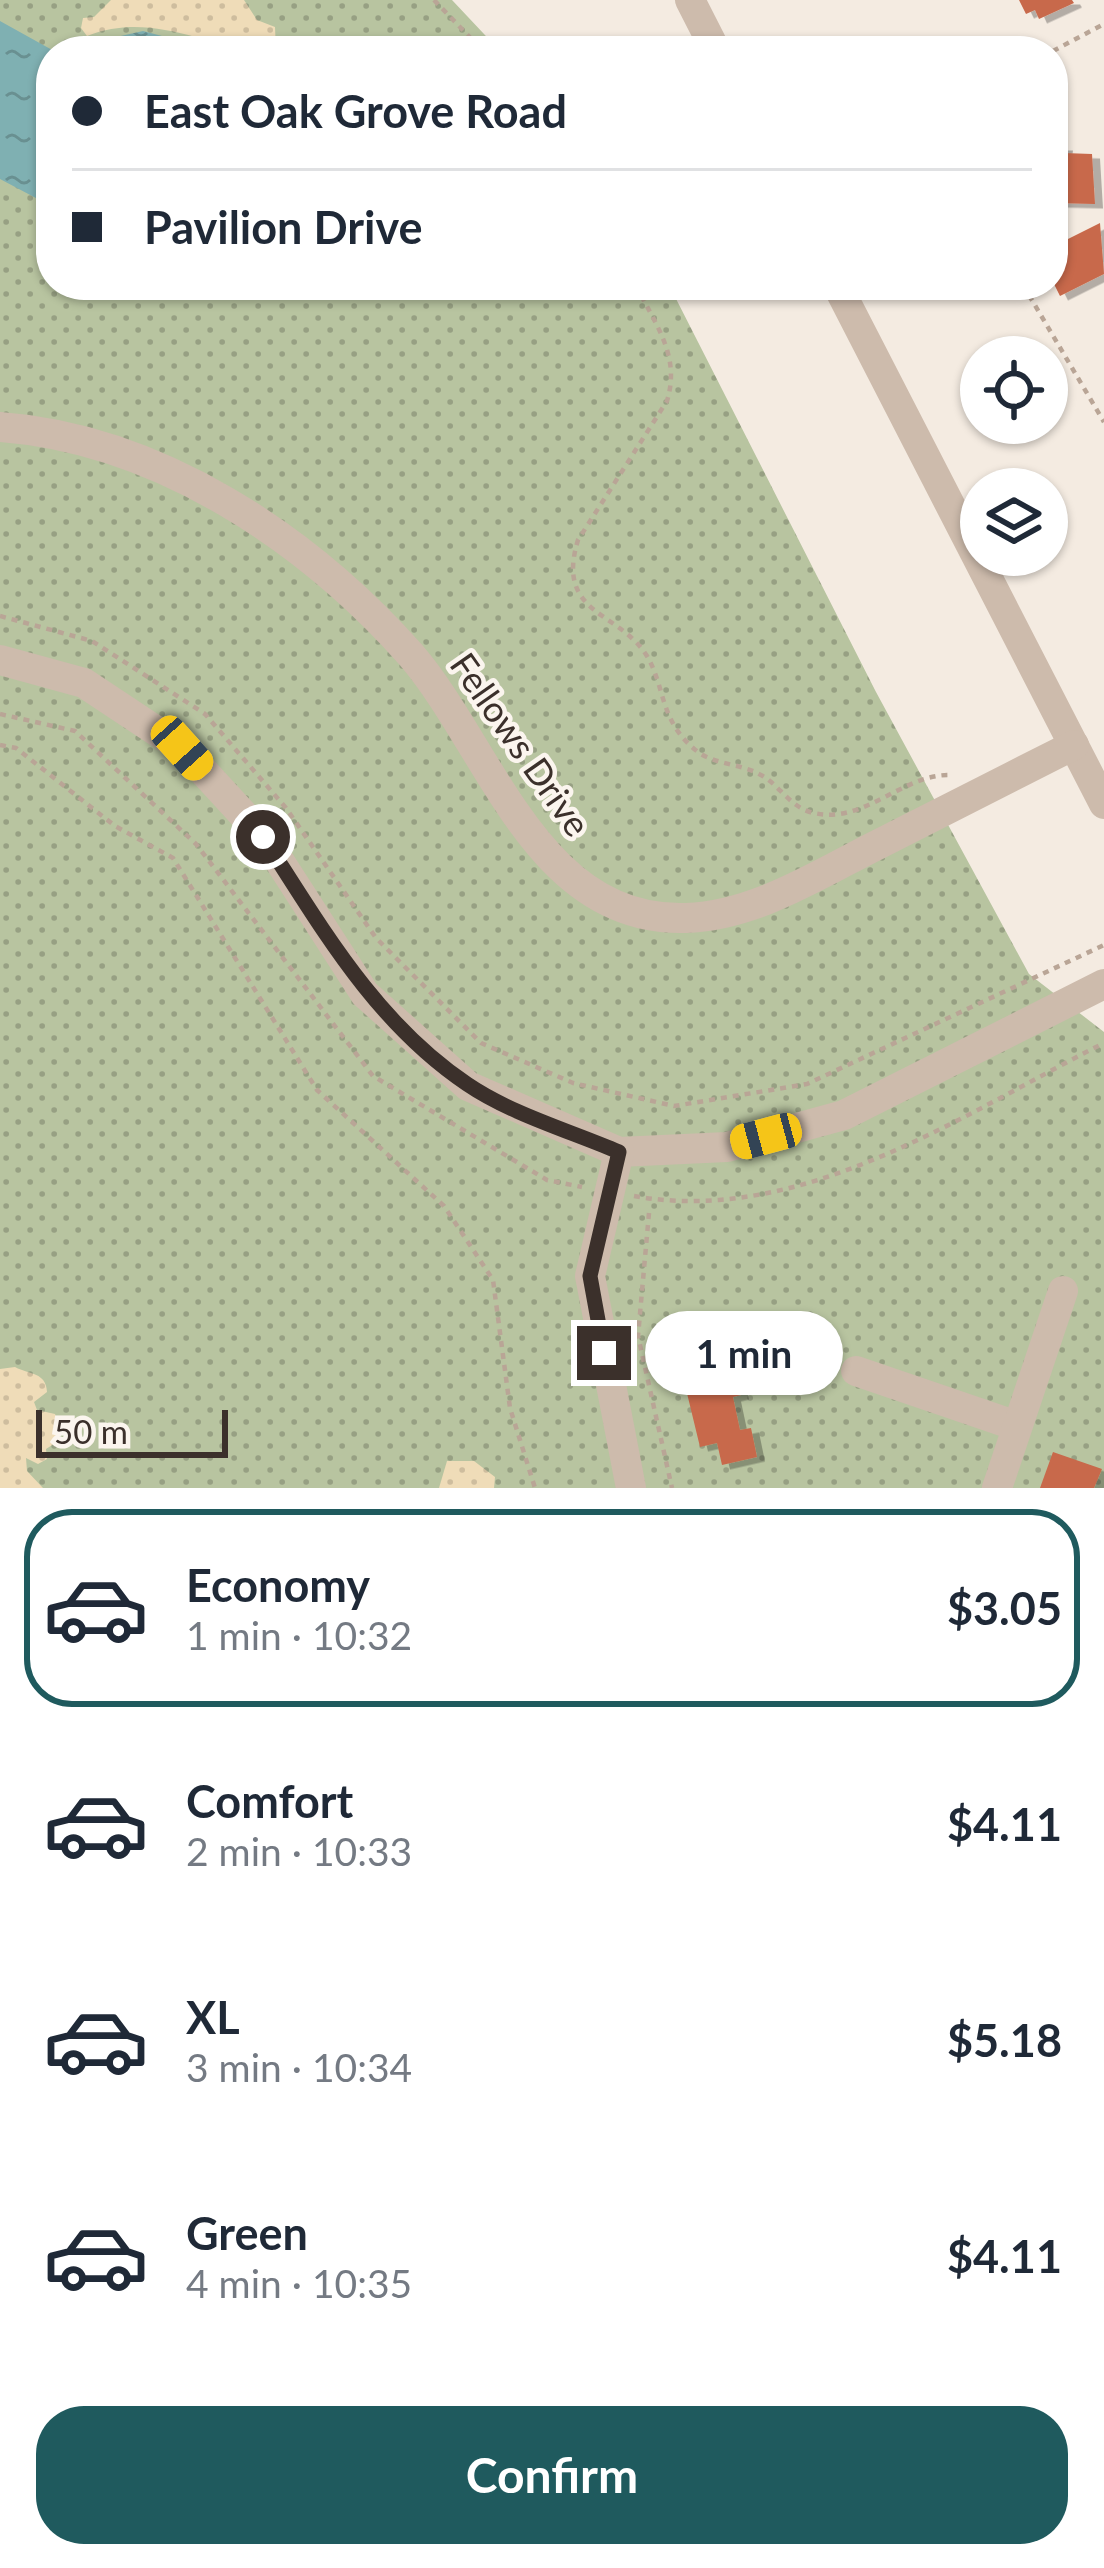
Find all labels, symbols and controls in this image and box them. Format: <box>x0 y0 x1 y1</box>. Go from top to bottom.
text: East Oak Grove Road <box>144 84 567 138</box>
text: Pavilion Drive <box>144 200 423 254</box>
map controls <box>960 336 1068 576</box>
button: locate <box>960 336 1068 444</box>
button: layers <box>960 468 1068 576</box>
street label: Fellows Drive <box>442 644 600 844</box>
car <box>145 709 219 787</box>
route start <box>236 810 290 864</box>
car <box>727 1109 805 1163</box>
callout: 1 min <box>646 1311 844 1395</box>
route end <box>577 1326 631 1380</box>
text: 1 min <box>696 1330 792 1376</box>
scale bar <box>36 1404 228 1457</box>
text: 50 m <box>54 1411 128 1451</box>
icon: car <box>42 1554 150 1662</box>
text: Economy <box>186 1558 370 1612</box>
text: $3.05 <box>947 1581 1062 1635</box>
text: 1 min · 10:32 <box>186 1612 412 1658</box>
icon: car <box>42 1770 150 1878</box>
text: Comfort <box>186 1774 353 1828</box>
text: $4.11 <box>947 1797 1062 1851</box>
text: 2 min · 10:33 <box>186 1828 412 1874</box>
icon: car <box>42 1986 150 2094</box>
text: XL <box>186 1990 240 2044</box>
text: $5.18 <box>947 2013 1062 2067</box>
text: 3 min · 10:34 <box>186 2044 412 2090</box>
icon: car <box>42 2202 150 2310</box>
text: Green <box>186 2206 308 2260</box>
text: $4.11 <box>947 2229 1062 2283</box>
text: 4 min · 10:35 <box>186 2260 412 2306</box>
button: Confirm <box>36 2406 1068 2544</box>

